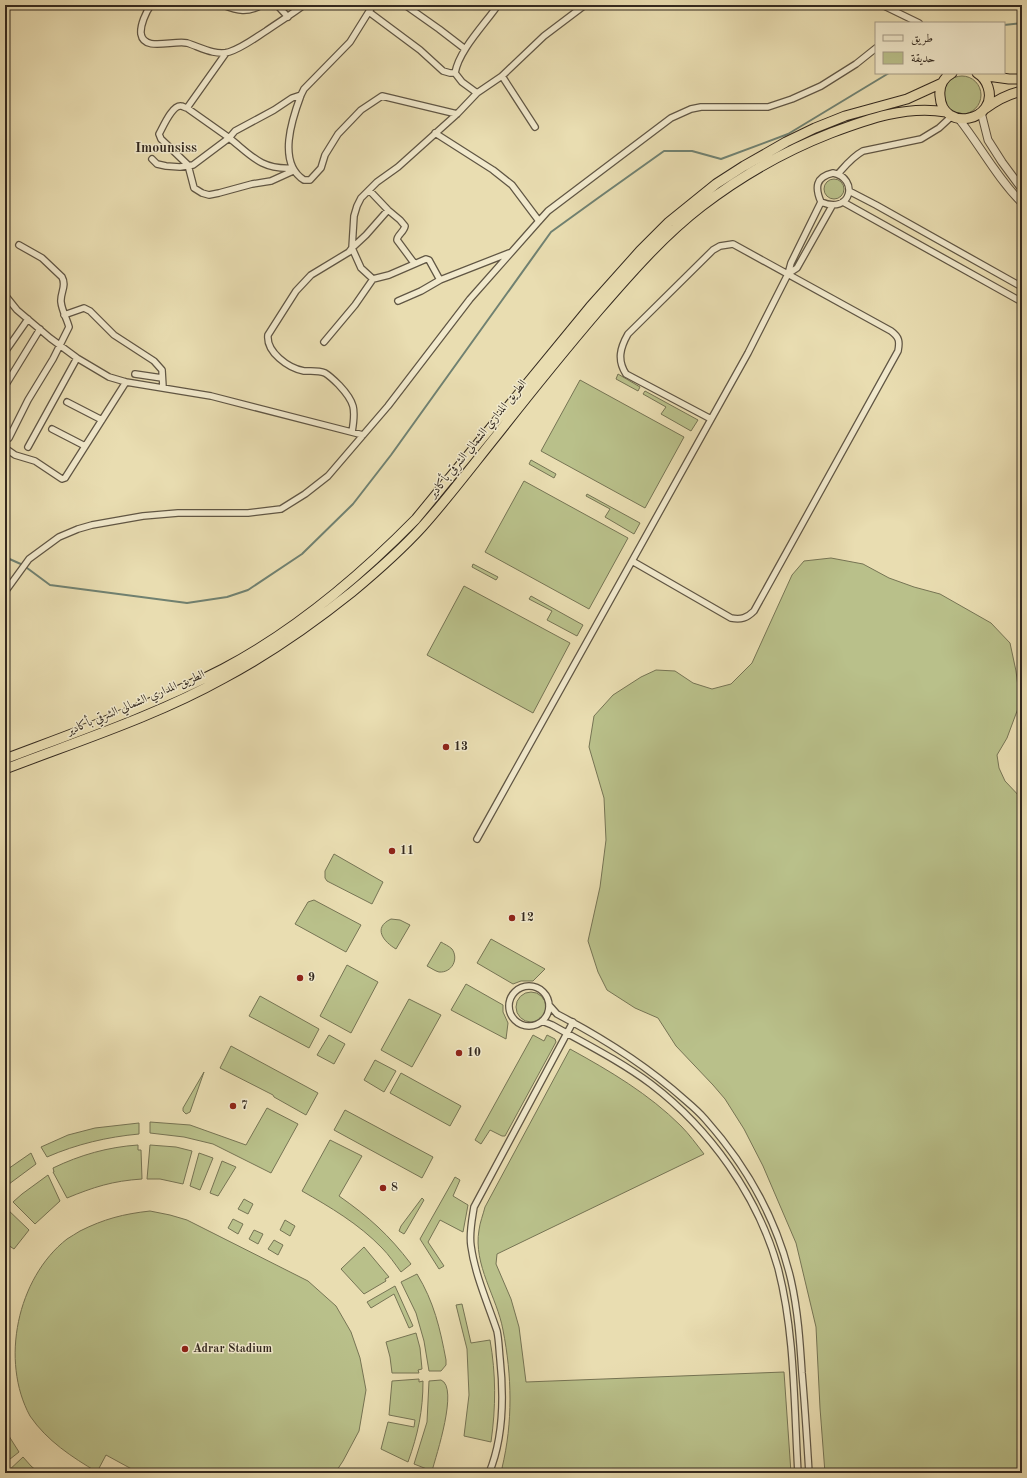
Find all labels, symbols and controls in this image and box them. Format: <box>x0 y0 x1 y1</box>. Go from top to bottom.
legend <box>875 22 1005 74</box>
text: طريق <box>911 33 933 46</box>
text: حديقة <box>911 53 935 66</box>
district label: Imounsiss <box>135 141 197 155</box>
street label: الطريق المداري الشمالي الشرقي بأكادير <box>423 376 532 504</box>
street label: الطريق المداري الشمالي الشرقي بأكادير <box>63 666 208 741</box>
place label: 13 <box>454 741 468 753</box>
marker: 13 <box>441 742 451 752</box>
place label: 11 <box>400 845 414 857</box>
marker: 11 <box>387 846 397 856</box>
place label: 12 <box>520 912 534 924</box>
marker: 12 <box>507 913 517 923</box>
place label: 9 <box>308 972 315 984</box>
marker: 9 <box>295 973 305 983</box>
place label: 10 <box>467 1047 481 1059</box>
marker: 10 <box>454 1048 464 1058</box>
place label: 7 <box>241 1100 248 1112</box>
marker: 7 <box>228 1101 238 1111</box>
place label: 8 <box>391 1182 398 1194</box>
marker: 8 <box>378 1183 388 1193</box>
place label: Adrar Stadium <box>193 1343 272 1355</box>
marker: Adrar Stadium <box>180 1344 190 1354</box>

